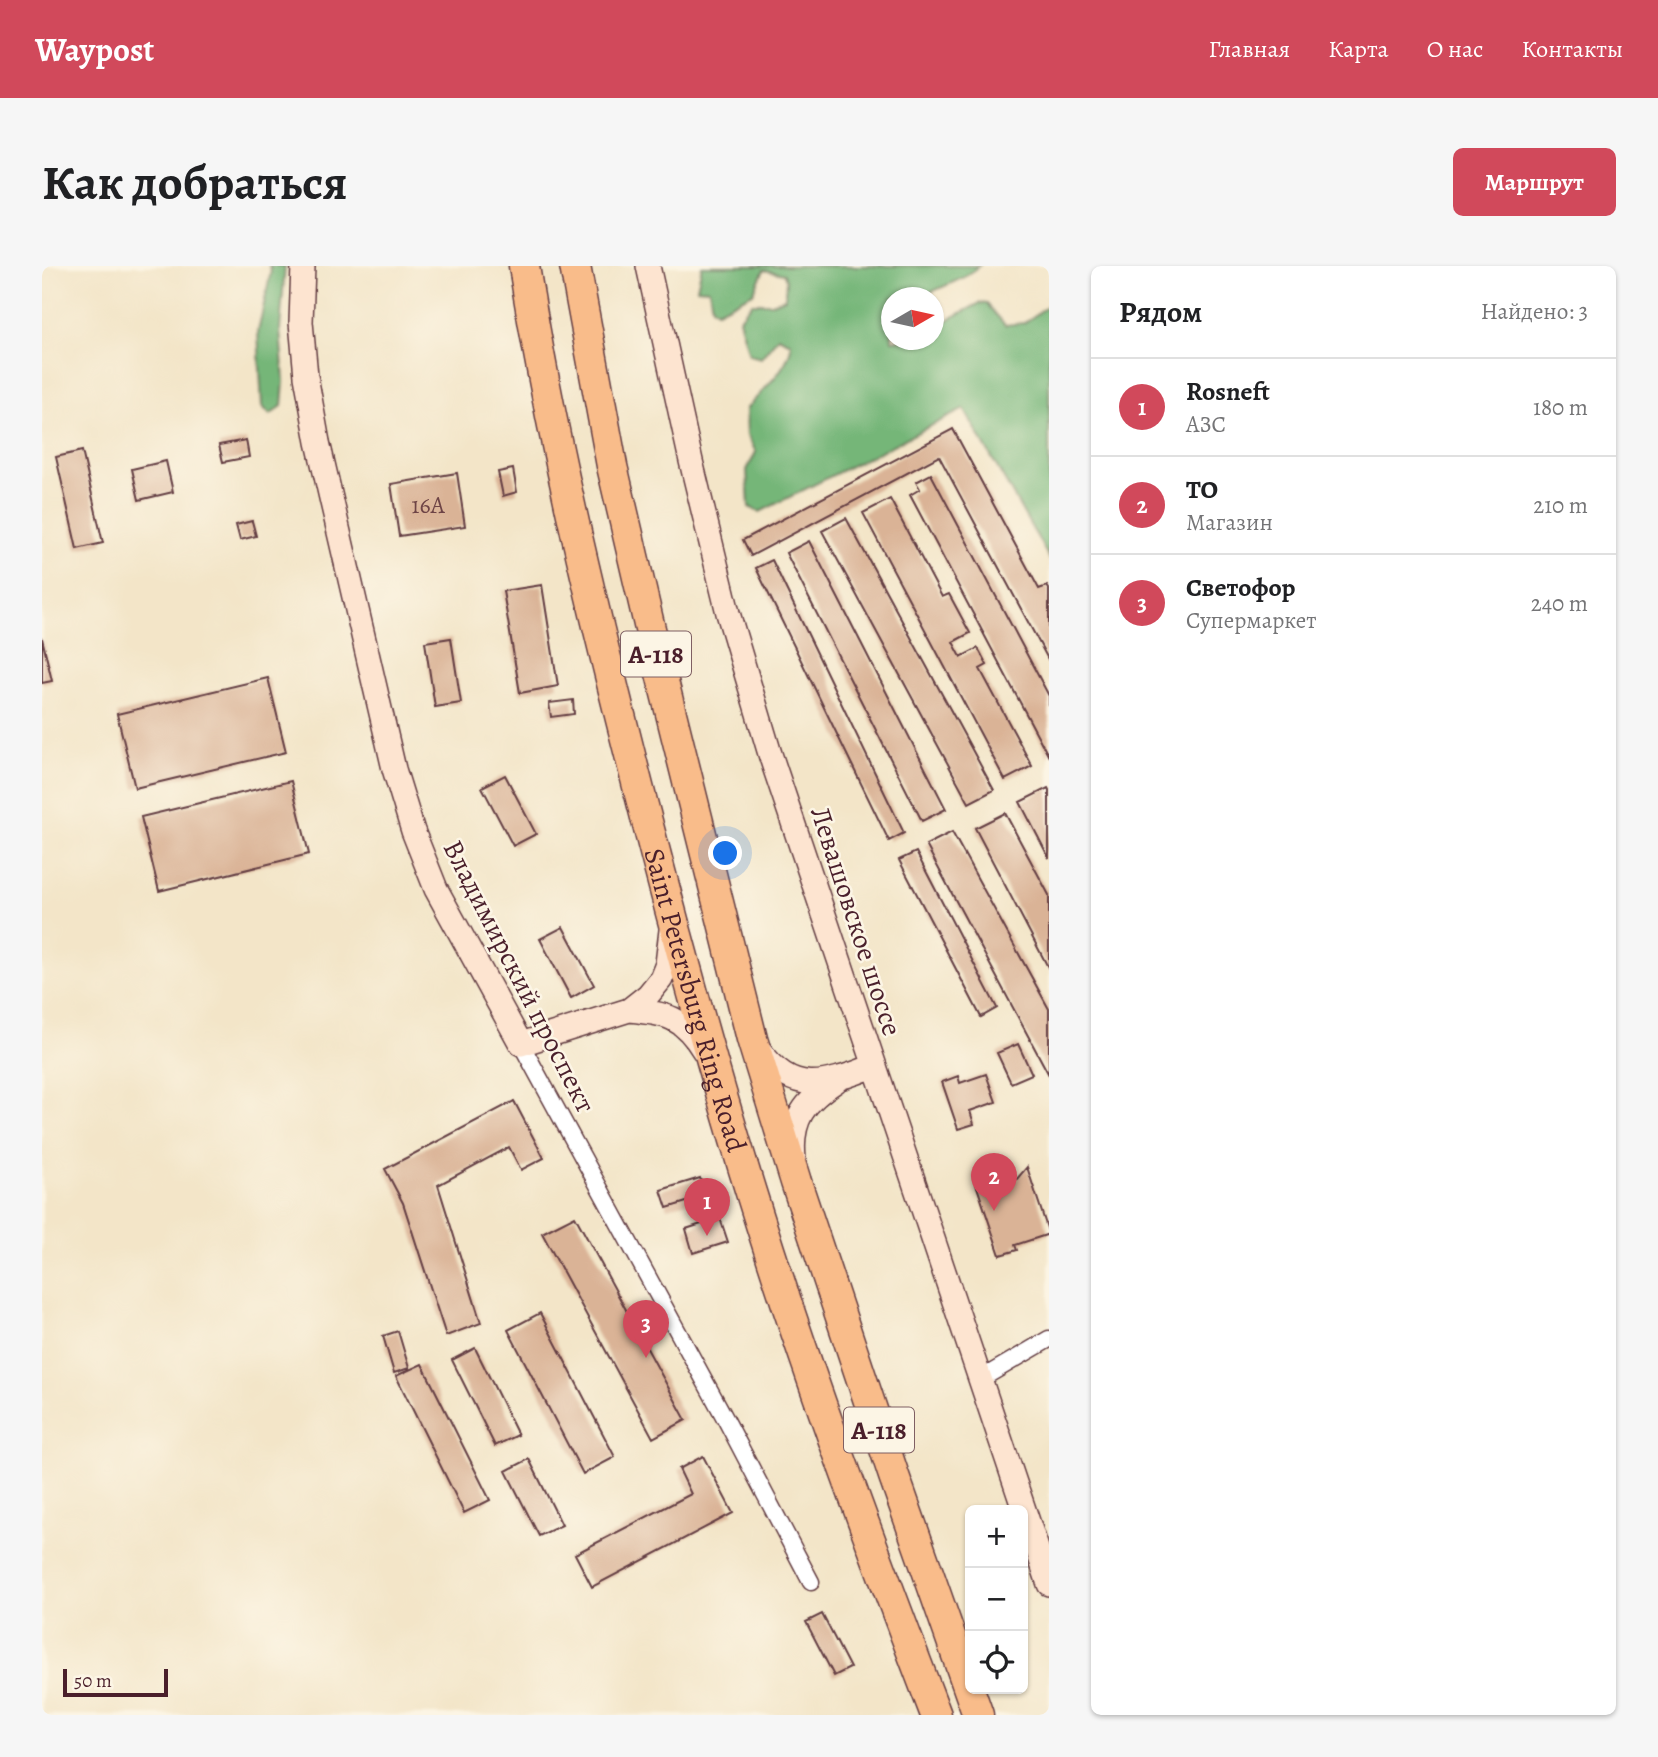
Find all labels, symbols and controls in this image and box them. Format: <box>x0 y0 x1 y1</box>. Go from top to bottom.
text: Waypost <box>35 27 154 72</box>
text: Главная <box>1209 33 1290 65</box>
text: Карта <box>1328 33 1389 65</box>
text: О нас <box>1427 33 1483 65</box>
text: Контакты <box>1521 33 1623 65</box>
button: Маршрут <box>1453 148 1616 216</box>
text: Как добраться <box>42 149 348 216</box>
north arrow <box>881 287 944 350</box>
text: Рядом <box>1119 292 1202 332</box>
text: Найдено: 3 <box>1481 296 1588 327</box>
text: Rosneft <box>1186 374 1270 409</box>
text: 1 <box>1138 392 1146 423</box>
text: 180 m <box>1533 392 1588 423</box>
text: АЗС <box>1186 409 1226 440</box>
text: ТО <box>1186 472 1218 507</box>
house number: 16А <box>411 489 446 521</box>
text: 2 <box>1136 490 1148 521</box>
text: 210 m <box>1533 490 1588 521</box>
text: Магазин <box>1186 507 1273 538</box>
text: Светофор <box>1186 570 1295 605</box>
text: 3 <box>1137 588 1147 619</box>
text: 240 m <box>1531 588 1588 619</box>
text: Супермаркет <box>1186 605 1317 636</box>
road number: А-118 <box>621 632 691 676</box>
street label: Левашовское шоссе <box>801 802 911 1041</box>
street label: Владимирский проспект <box>434 834 604 1119</box>
your location <box>708 836 742 870</box>
street label: Saint Petersburg Ring Road <box>635 844 756 1157</box>
pin: 2 <box>971 1153 1017 1211</box>
pin: 1 <box>684 1178 730 1236</box>
pin: 3 <box>623 1300 669 1358</box>
road number: А-118 <box>844 1408 914 1452</box>
map controls <box>965 1505 1028 1694</box>
button: + <box>965 1505 1028 1568</box>
button: − <box>965 1568 1028 1631</box>
button: locate <box>965 1631 1028 1694</box>
scale bar <box>63 1666 168 1698</box>
text: 50 m <box>74 1668 112 1694</box>

